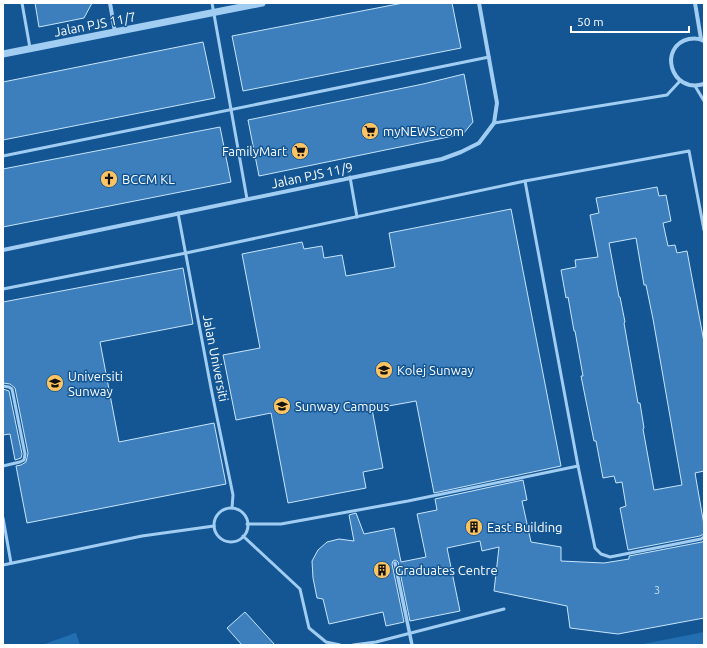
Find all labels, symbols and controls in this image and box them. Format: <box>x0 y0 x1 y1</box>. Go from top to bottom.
scale bar <box>571 8 689 34</box>
street label: Jalan PJS 11/7 <box>53 9 137 39</box>
text: 50 m <box>577 15 604 28</box>
supermarket icon: myNEWS.com <box>360 121 380 141</box>
place label: myNEWS.com <box>383 124 464 138</box>
supermarket icon: FamilyMart <box>290 141 310 161</box>
place label: FamilyMart <box>222 144 287 158</box>
street label: Jalan PJS 11/9 <box>270 159 354 191</box>
church icon: BCCM KL <box>99 169 119 189</box>
place label: BCCM KL <box>122 172 175 186</box>
street label: Jalan Universiti <box>201 313 231 403</box>
school or university icon: Kolej Sunway <box>374 360 394 380</box>
place label: Kolej Sunway <box>397 363 474 377</box>
place label: Universiti Sunway <box>68 369 123 398</box>
school or university icon: Universiti Sunway <box>45 373 65 393</box>
school or university icon: Sunway Campus <box>272 396 292 416</box>
place label: Sunway Campus <box>295 399 390 413</box>
building icon: East Building <box>464 517 484 537</box>
place label: East Building <box>487 520 563 534</box>
building icon: Graduates Centre <box>372 560 392 580</box>
place label: Graduates Centre <box>395 563 498 577</box>
house number: 3 <box>654 584 660 596</box>

